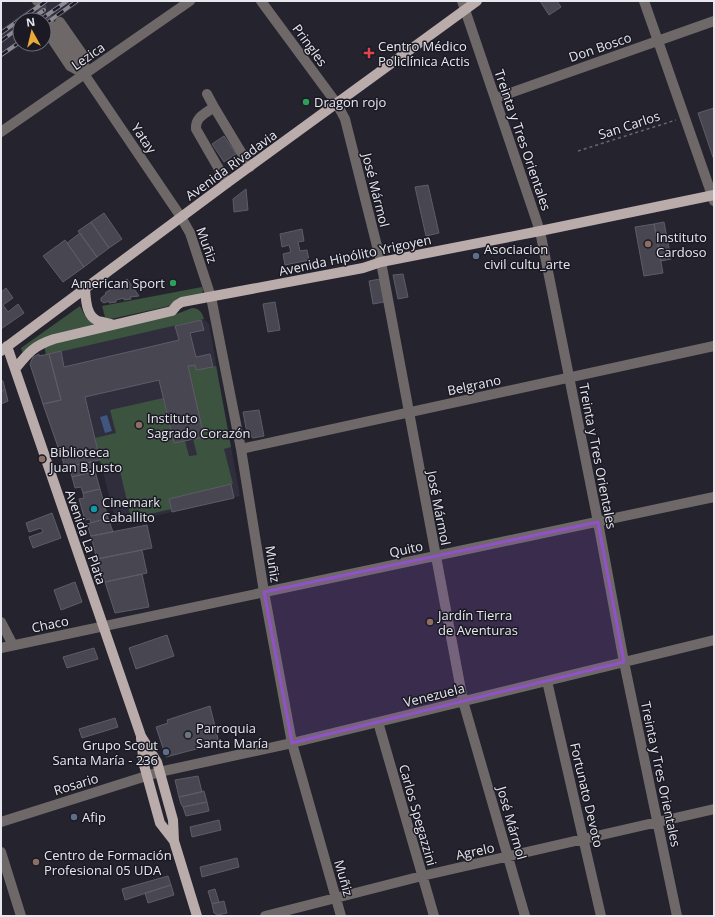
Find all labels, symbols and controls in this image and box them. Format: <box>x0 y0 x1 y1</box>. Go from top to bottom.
north arrow <box>12 12 52 52</box>
text: N <box>25 14 36 30</box>
street label: Pringles <box>289 20 331 70</box>
street label: Don Bosco <box>566 28 634 66</box>
place label: Centro Médico Policlínica Actis <box>378 37 470 70</box>
street label: Lezica <box>68 38 108 74</box>
marker: Centro Médico Policlínica Actis <box>363 47 375 59</box>
street label: Treinta y Tres Orientales <box>490 67 556 213</box>
place label: Dragon rojo <box>314 93 387 111</box>
marker: Dragon rojo <box>301 97 311 107</box>
street label: San Carlos <box>596 107 662 143</box>
street label: Yatay <box>127 119 161 157</box>
street label: Avenida Rivadavia <box>182 126 280 204</box>
street label: José Mármol <box>358 149 394 229</box>
street label: Muñiz <box>192 225 222 265</box>
place label: Instituto Cardoso <box>656 228 707 261</box>
street label: Avenida Hipólito Yrigoyen <box>277 230 433 280</box>
marker: Instituto Cardoso <box>643 239 653 249</box>
place label: Asociacion civil cultu_arte <box>484 240 570 273</box>
marker: Asociacion civil cultu_arte <box>471 251 481 261</box>
place label: American Sport <box>71 274 165 292</box>
marker: American Sport <box>168 278 178 288</box>
street label: Belgrano <box>446 371 503 399</box>
street label: Treinta y Tres Orientales <box>575 382 621 530</box>
place label: Instituto Sagrado Corazón <box>147 409 251 442</box>
marker: Instituto Sagrado Corazón <box>134 420 144 430</box>
place label: Biblioteca Juan B.Justo <box>48 443 122 476</box>
marker: Biblioteca Juan B.Justo <box>37 454 47 464</box>
street label: José Mármol <box>423 467 455 547</box>
street label: Avenida La Plata <box>61 487 111 587</box>
place label: Cinemark Caballito <box>102 493 160 526</box>
marker: Cinemark Caballito <box>89 504 99 514</box>
street label: Quito <box>388 537 425 561</box>
street label: Muñiz <box>261 544 285 584</box>
place label: Jardín Tierra de Aventuras <box>436 606 518 639</box>
street label: Chaco <box>30 611 70 637</box>
marker: Jardín Tierra de Aventuras <box>425 617 435 627</box>
street label: Venezuela <box>402 679 466 711</box>
street label: Treinta y Tres Orientales <box>637 700 685 848</box>
place label: Parroquia Santa María <box>196 719 268 752</box>
marker: Parroquia Santa María <box>183 730 193 740</box>
place label: Grupo Scout Santa María - 236 <box>52 736 158 769</box>
street label: Fortunato Devoto <box>566 741 608 849</box>
marker: Grupo Scout Santa María - 236 <box>161 747 171 757</box>
street label: Carlos Spegazzini <box>395 762 441 868</box>
street label: Rosario <box>52 769 101 799</box>
street label: José Mármol <box>492 782 531 862</box>
place label: Afip <box>82 808 106 826</box>
marker: Afip <box>69 812 79 822</box>
street label: Agrelo <box>454 838 496 864</box>
place label: Centro de Formación Profesional 05 UDA <box>44 846 172 879</box>
marker: Centro de Formación Profesional 05 UDA <box>31 857 41 867</box>
street label: Muñiz <box>330 858 358 898</box>

